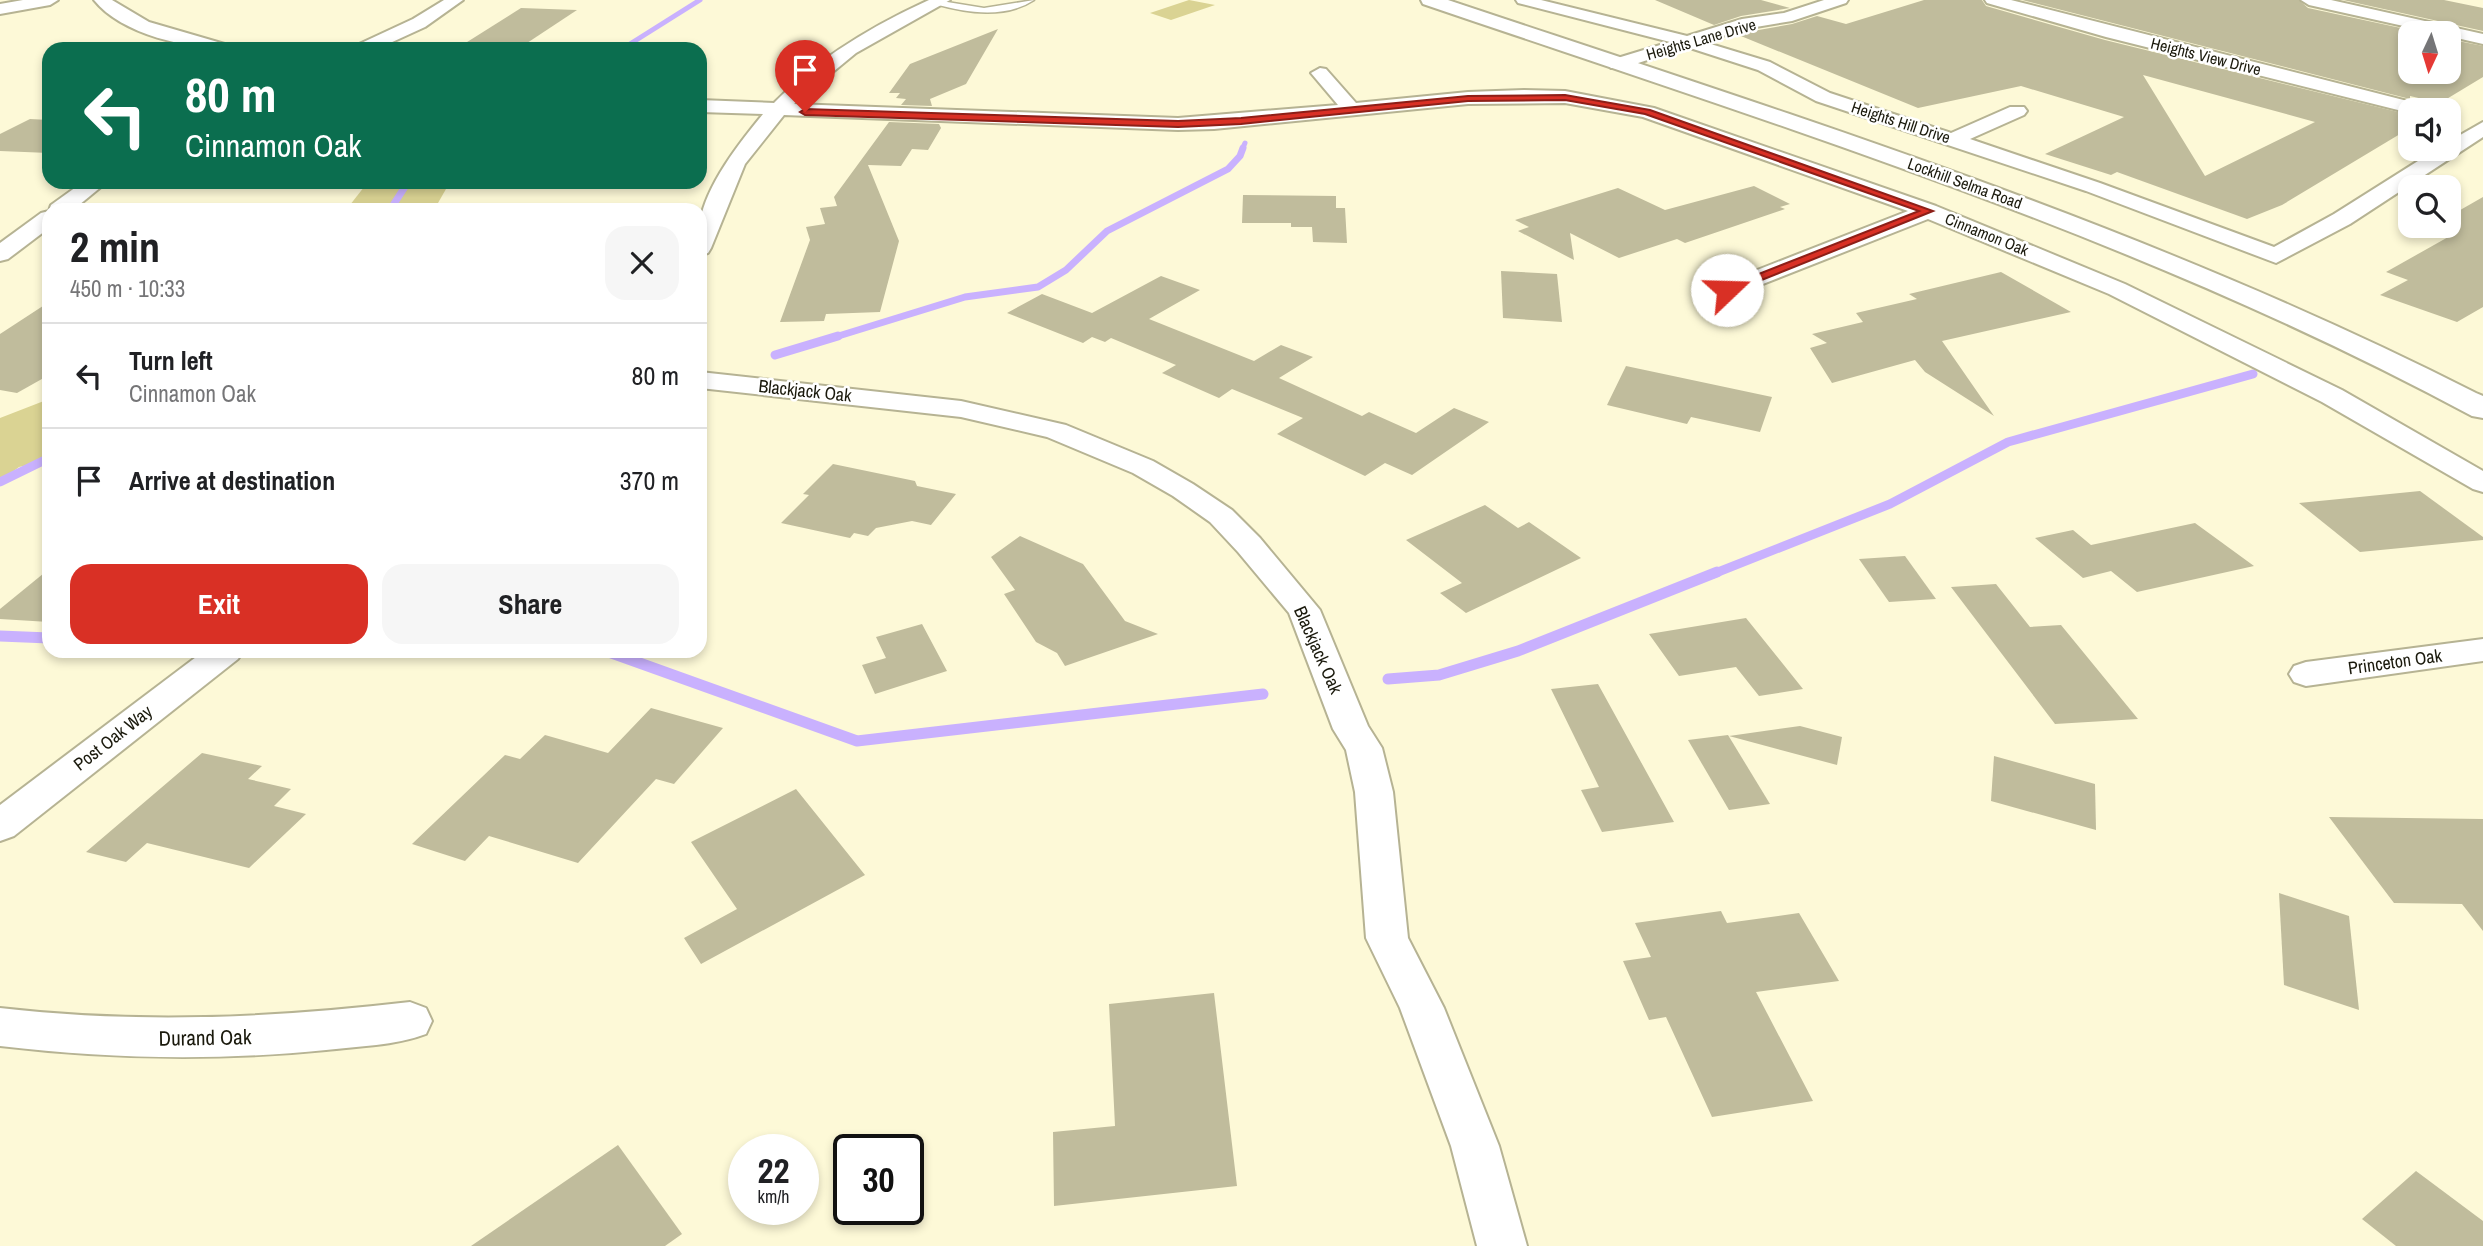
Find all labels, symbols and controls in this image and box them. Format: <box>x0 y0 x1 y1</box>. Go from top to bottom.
street label: Heights Lane Drive <box>1644 13 1758 65</box>
north arrow <box>2398 21 2460 84</box>
map controls <box>2398 21 2461 238</box>
street label: Heights View Drive <box>2149 32 2263 80</box>
pin <box>775 40 835 112</box>
icon: arrive <box>786 51 824 89</box>
text: 80 m <box>185 61 277 127</box>
icon: left <box>70 70 161 161</box>
street label: Heights Hill Drive <box>1849 96 1953 148</box>
button: sound <box>2398 98 2461 161</box>
text: Cinnamon Oak <box>185 124 361 167</box>
street label: Lockhill Selma Road <box>1905 152 2025 214</box>
button: search <box>2398 175 2461 238</box>
street label: Cinnamon Oak <box>1942 207 2032 261</box>
text: 2 min <box>70 219 160 275</box>
button: close <box>605 226 679 300</box>
position arrow <box>1690 253 1764 327</box>
text: 450 m · 10:33 <box>70 273 185 304</box>
text: Turn left <box>129 343 213 378</box>
icon: left <box>70 357 108 395</box>
text: 80 m <box>632 358 679 393</box>
street label: Blackjack Oak <box>757 373 853 408</box>
text: Cinnamon Oak <box>129 378 256 409</box>
icon: arrive <box>70 462 108 500</box>
text: Arrive at destination <box>129 463 335 498</box>
text: 370 m <box>620 463 679 498</box>
button: Exit <box>70 564 368 644</box>
button: Share <box>382 564 679 644</box>
street label: Blackjack Oak <box>1288 602 1349 698</box>
street label: Princeton Oak <box>2346 642 2444 680</box>
street label: Post Oak Way <box>68 699 158 776</box>
street label: Durand Oak <box>158 1022 252 1053</box>
speed limit sign: 30 <box>833 1134 924 1225</box>
text: 22 <box>758 1147 789 1194</box>
text: km/h <box>758 1184 790 1209</box>

